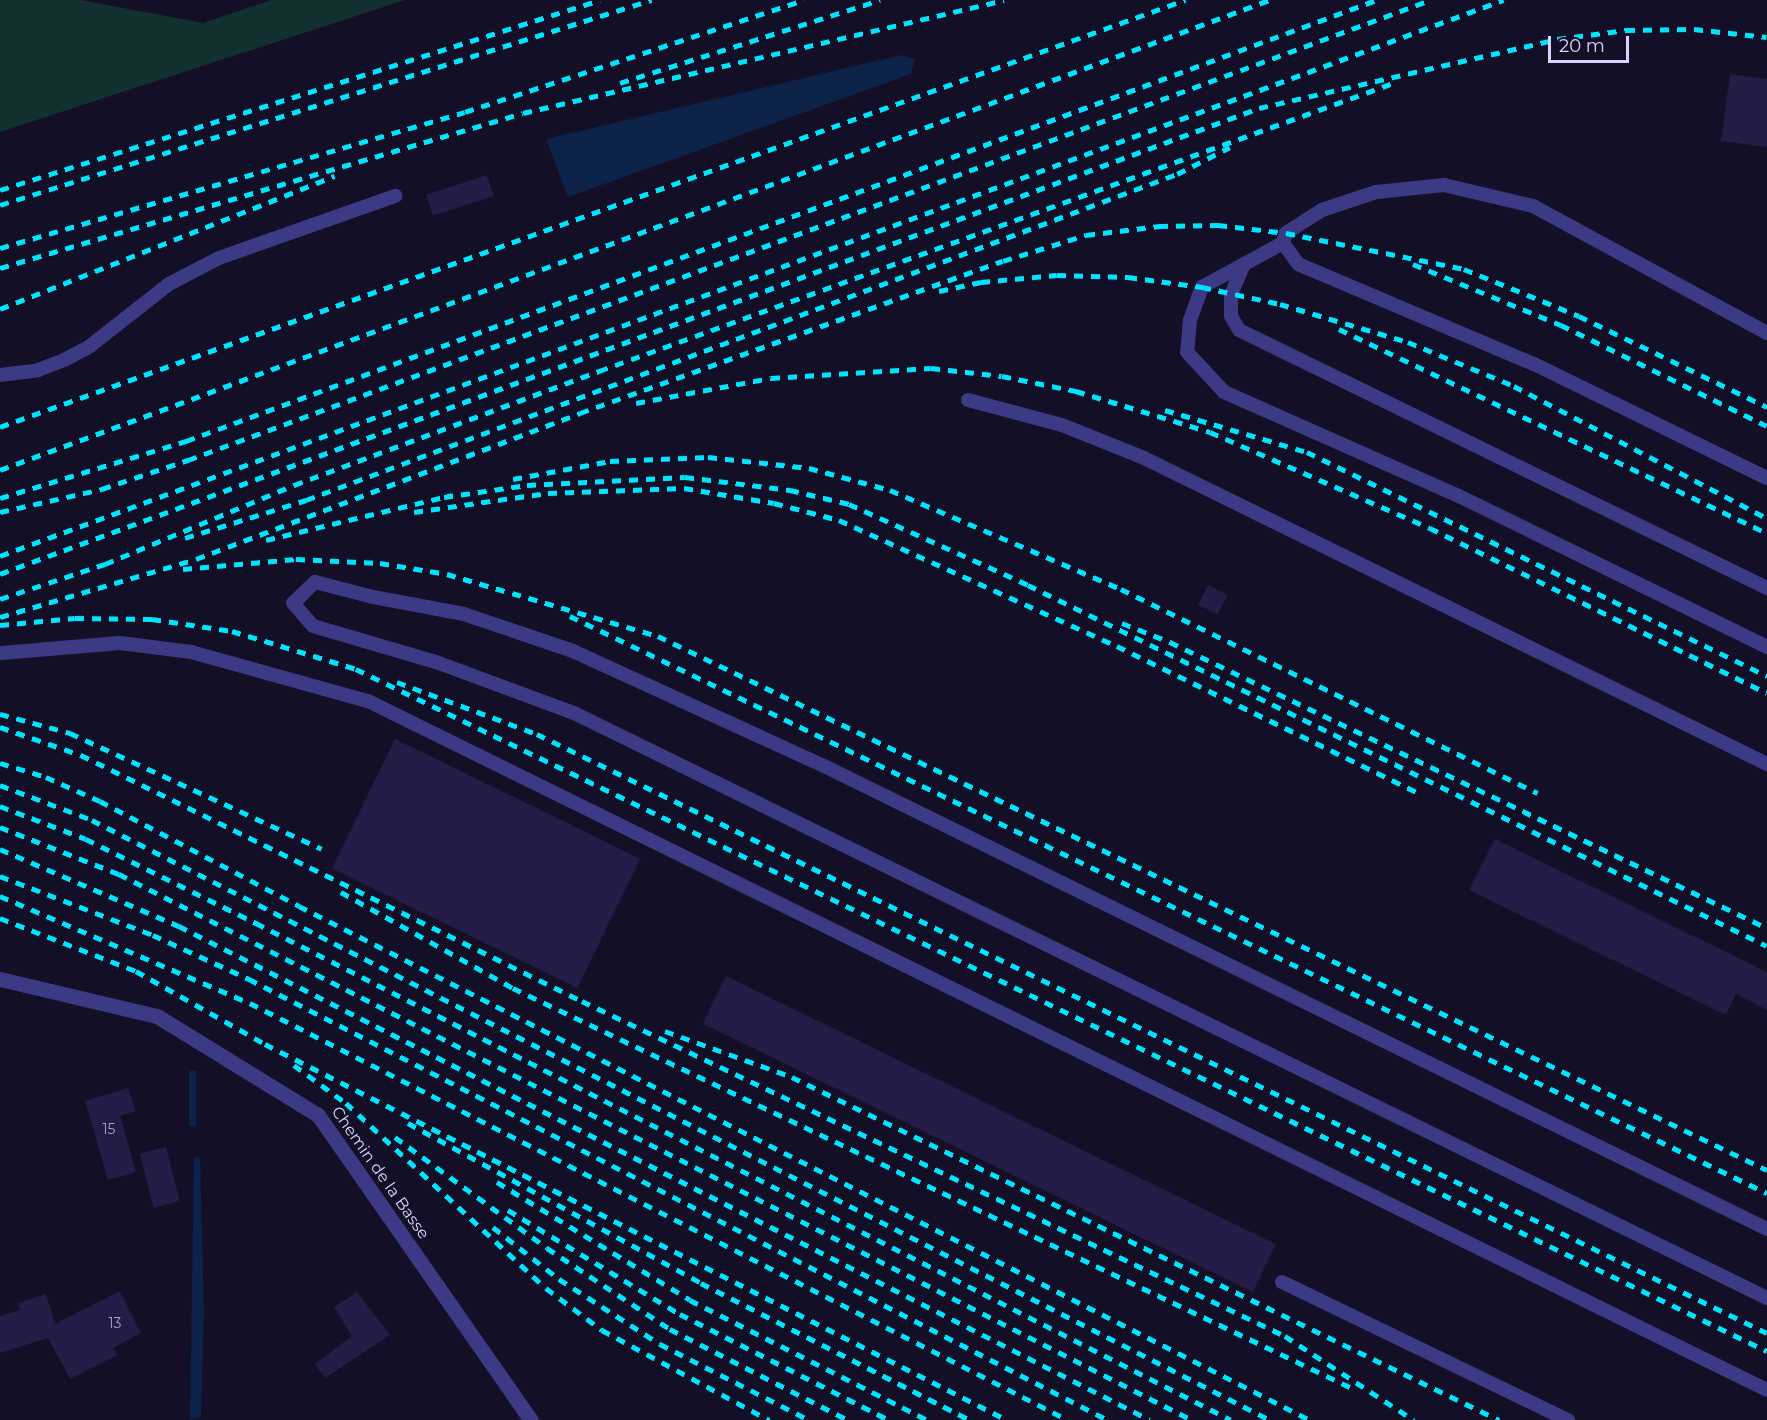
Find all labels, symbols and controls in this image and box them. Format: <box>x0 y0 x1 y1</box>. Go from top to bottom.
scale bar <box>1551 24 1632 62</box>
text: 20 m <box>1559 35 1605 57</box>
street label: Chemin de la Basse <box>327 1103 433 1243</box>
house number: 15 <box>103 1121 115 1137</box>
house number: 13 <box>109 1315 121 1331</box>

